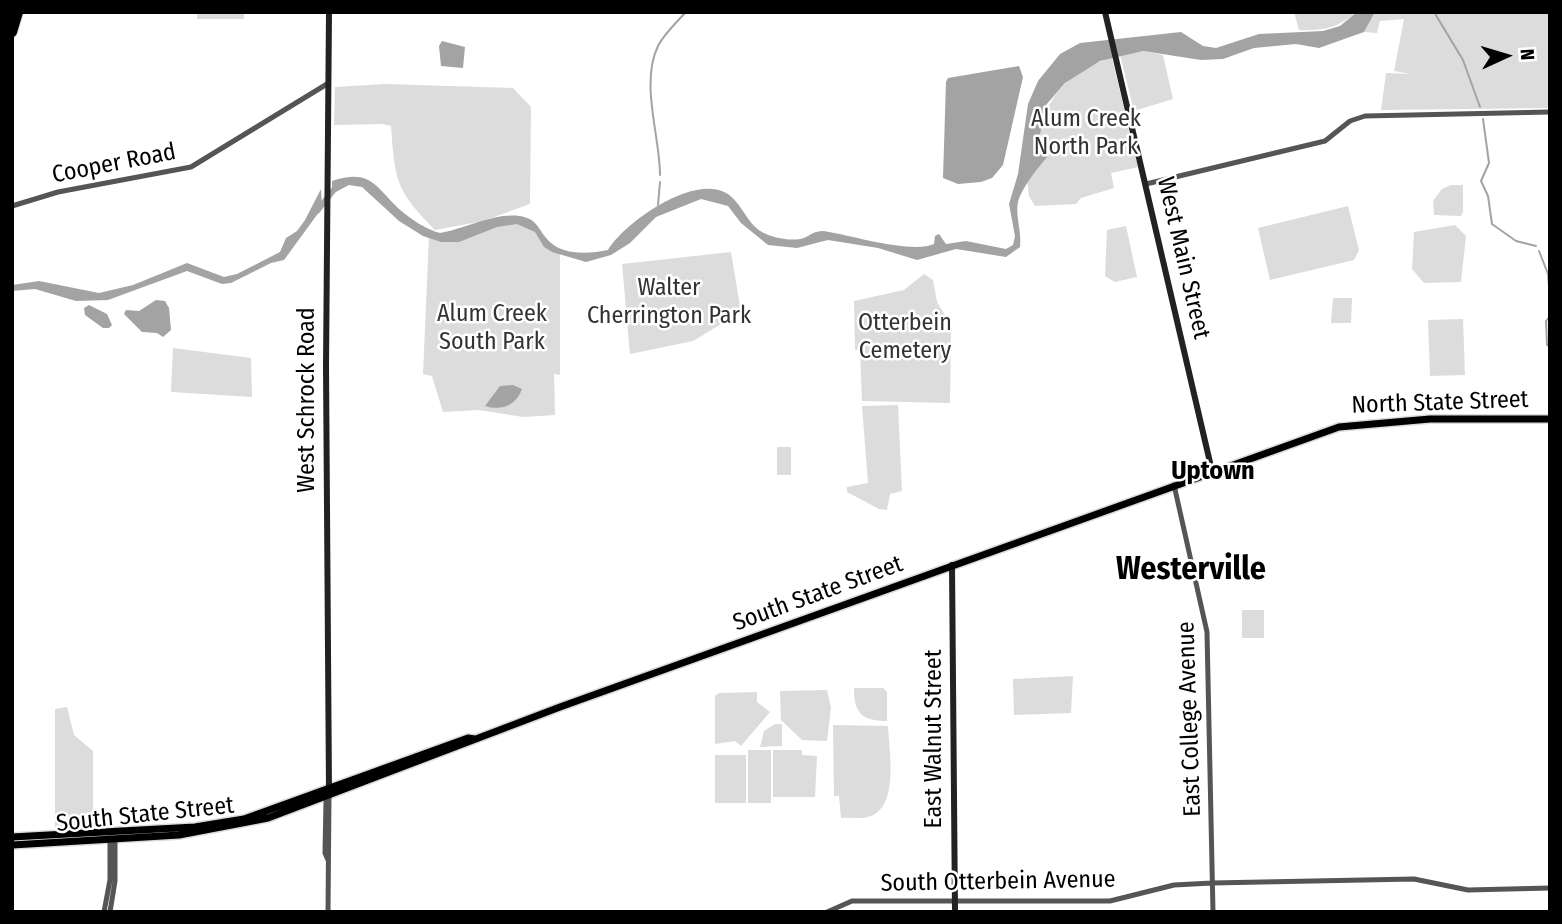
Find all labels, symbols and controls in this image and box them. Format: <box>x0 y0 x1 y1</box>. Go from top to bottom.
north arrow <box>1471 21 1541 91</box>
text: N <box>1516 48 1539 61</box>
park label: Alum Creek North Park <box>1031 105 1141 161</box>
street label: Cooper Road <box>50 138 178 190</box>
street label: West Main Street <box>1150 174 1216 342</box>
park label: Walter Cherrington Park <box>587 274 751 330</box>
park label: Alum Creek South Park <box>437 300 547 356</box>
street label: West Schrock Road <box>293 307 321 493</box>
park label: Otterbein Cemetery <box>858 309 952 365</box>
street label: North State Street <box>1351 386 1529 420</box>
district label: Uptown <box>1171 456 1255 488</box>
street label: South State Street <box>729 550 907 638</box>
district label: Westerville <box>1116 551 1266 589</box>
street label: East College Avenue <box>1172 621 1208 817</box>
street label: East Walnut Street <box>920 649 948 829</box>
street label: South State Street <box>55 791 235 839</box>
street label: South Otterbein Avenue <box>880 866 1116 898</box>

